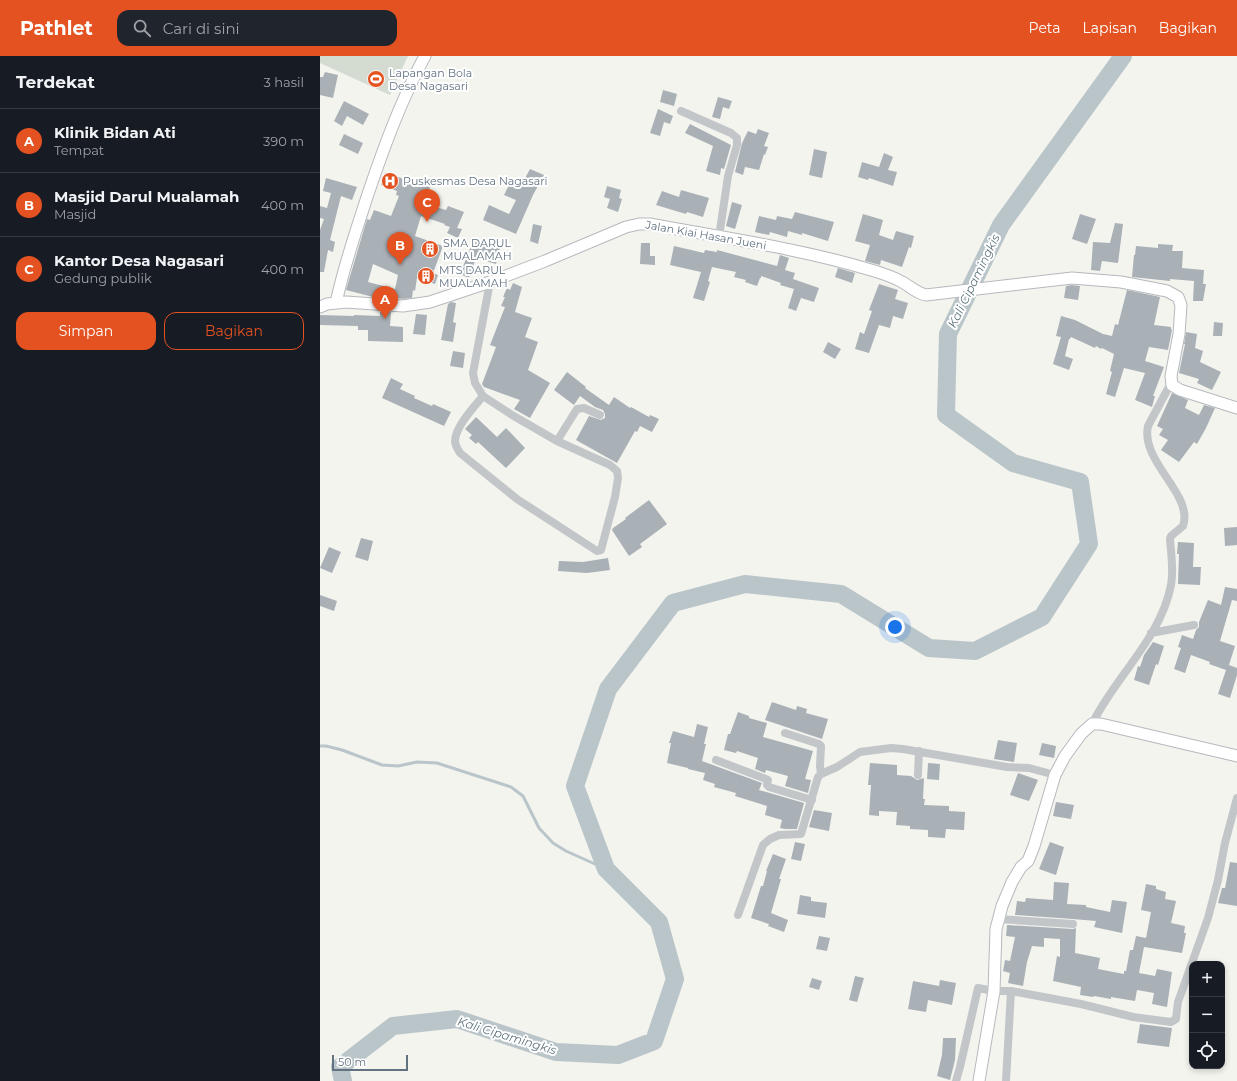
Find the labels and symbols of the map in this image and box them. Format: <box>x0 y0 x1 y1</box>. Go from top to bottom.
place label: Lapangan Bola Desa Nagasari <box>389 66 472 93</box>
sports icon: Lapangan Bola Desa Nagasari <box>366 69 386 89</box>
hospital icon: Puskesmas Desa Nagasari <box>380 171 400 191</box>
place label: Puskesmas Desa Nagasari <box>403 174 548 188</box>
pin: C <box>414 189 440 222</box>
street label: Jalan Kiai Hasan Jueni <box>644 217 768 253</box>
water label: Kali Cipamingkis <box>944 231 1003 330</box>
pin: B <box>387 232 413 265</box>
place label: SMA DARUL MUALAMAH <box>443 236 512 263</box>
building icon: SMA DARUL MUALAMAH <box>420 239 440 259</box>
place label: MTS DARUL MUALAMAH <box>439 263 508 290</box>
building icon: MTS DARUL MUALAMAH <box>416 266 436 286</box>
pin: A <box>372 286 398 319</box>
your location <box>885 617 905 637</box>
water label: Kali Cipamingkis <box>456 1013 559 1058</box>
scale bar <box>332 1053 408 1072</box>

